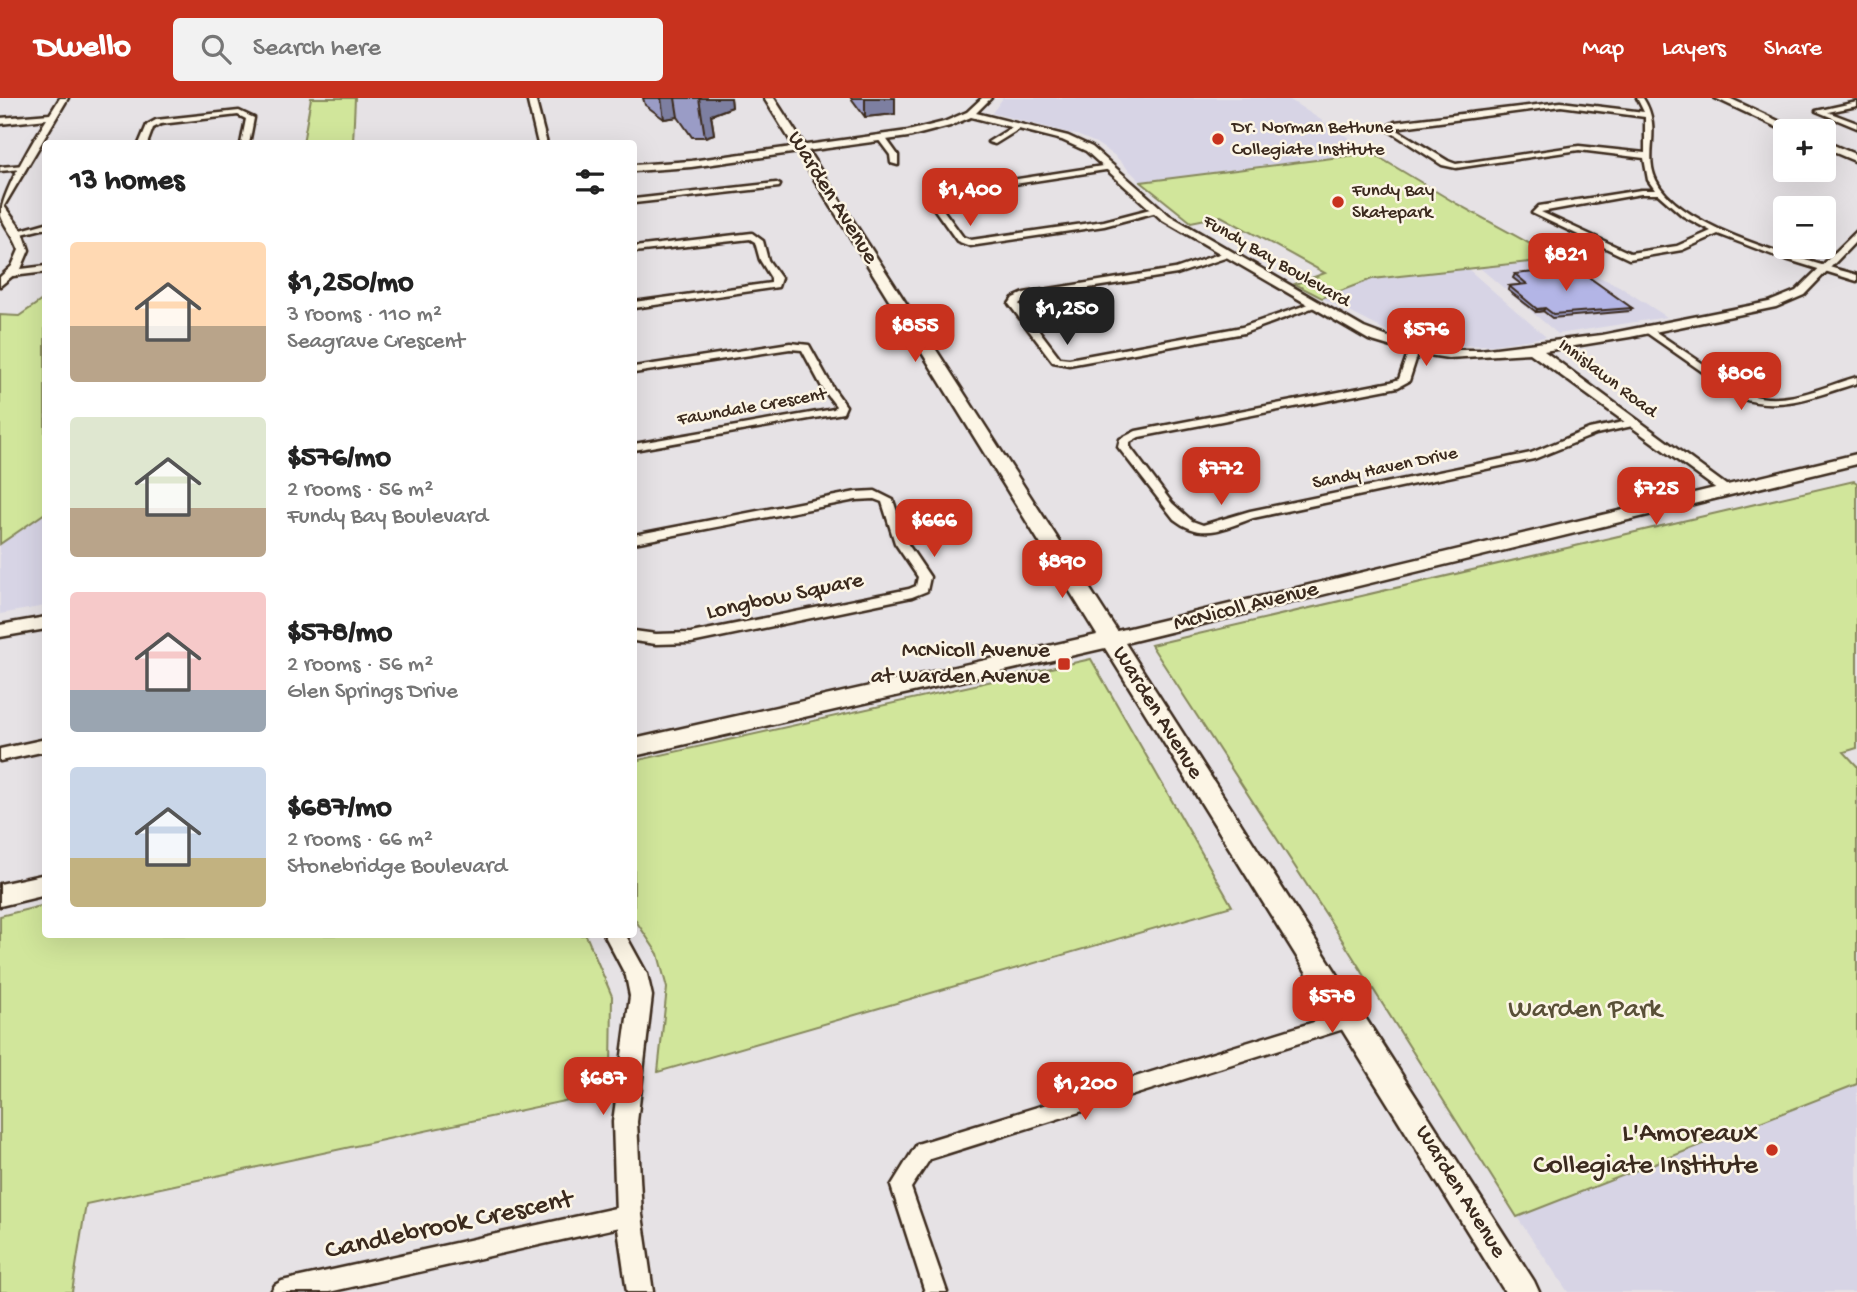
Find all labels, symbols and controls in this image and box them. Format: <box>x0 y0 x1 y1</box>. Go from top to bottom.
search box <box>173 18 663 81</box>
text: Dwello <box>35 30 131 68</box>
icon: search <box>197 30 235 68</box>
text: Search here <box>253 34 381 65</box>
text: Map <box>1582 35 1624 64</box>
text: Layers <box>1662 35 1726 64</box>
text: Share <box>1764 35 1822 64</box>
place label: Dr. Norman Bethune Collegiate Institute <box>1230 117 1394 162</box>
map controls <box>1773 119 1836 259</box>
button: + <box>1773 119 1836 182</box>
street label: Warden Avenue <box>780 127 884 270</box>
marker: Dr. Norman Bethune Collegiate Institute <box>1210 131 1226 147</box>
icon: filters <box>571 163 609 201</box>
text: 13 homes <box>70 165 184 200</box>
pin: $1,400 <box>913 169 1027 228</box>
text: $1,400 <box>938 177 1002 204</box>
place label: Fundy Bay Skatepark <box>1351 180 1435 225</box>
marker: Fundy Bay Skatepark <box>1330 194 1346 210</box>
button: − <box>1773 196 1836 259</box>
street label: Fundy Bay Boulevard <box>1197 210 1355 314</box>
pin: $821 <box>1525 234 1607 293</box>
text: $821 <box>1544 242 1588 269</box>
text: $1,250/mo <box>287 267 414 302</box>
icon: home <box>126 270 210 354</box>
pin: $1,250 <box>1010 288 1124 347</box>
text: $1,250 <box>1035 296 1099 323</box>
text: 3 rooms · 110 m² <box>287 302 442 329</box>
pin: $855 <box>874 304 956 364</box>
pin: $576 <box>1385 308 1467 368</box>
text: $855 <box>891 313 939 340</box>
text: $576 <box>1403 317 1449 344</box>
text: Seagrave Crescent <box>287 329 465 356</box>
street label: Innislawn Road <box>1553 334 1663 425</box>
pin: $806 <box>1700 352 1782 412</box>
text: $806 <box>1717 361 1765 388</box>
street label: Fawndale Crescent <box>675 383 831 433</box>
text: $576/mo <box>287 442 391 477</box>
street label: Sandy Haven Drive <box>1310 442 1460 496</box>
icon: home <box>126 445 210 529</box>
pin: $772 <box>1180 448 1262 507</box>
text: $772 <box>1198 456 1244 483</box>
pin: $725 <box>1615 468 1697 527</box>
text: $725 <box>1633 476 1679 503</box>
text: 2 rooms · 56 m² <box>287 477 433 504</box>
pin: $666 <box>893 500 975 559</box>
text: Fundy Bay Boulevard <box>287 504 488 531</box>
text: $666 <box>911 508 957 535</box>
pin: $890 <box>1021 540 1103 600</box>
text: $890 <box>1038 549 1086 576</box>
street label: Longbow Square <box>704 567 867 627</box>
street label: McNicoll Avenue <box>1171 576 1322 638</box>
text: $578/mo <box>287 617 392 652</box>
icon: home <box>126 620 210 704</box>
place label: McNicoll Avenue at Warden Avenue <box>871 638 1051 691</box>
street label: Warden Avenue <box>1105 642 1209 785</box>
text: 2 rooms · 56 m² <box>287 652 433 679</box>
marker: McNicoll Avenue at Warden Avenue <box>1056 656 1072 672</box>
text: Glen Springs Drive <box>287 679 458 706</box>
text: $687/mo <box>287 792 392 827</box>
icon: home <box>126 795 210 879</box>
text: 2 rooms · 66 m² <box>287 827 433 854</box>
text: Stonebridge Boulevard <box>287 854 507 881</box>
pin: $578 <box>1291 976 1373 1035</box>
text: $578 <box>1309 984 1356 1011</box>
park label: Warden Park <box>1508 994 1664 1027</box>
pin: $687 <box>562 1058 644 1117</box>
pin: $1,200 <box>1028 1062 1142 1122</box>
text: $687 <box>580 1066 626 1093</box>
text: $1,200 <box>1053 1071 1117 1098</box>
place label: L'Amoreaux Collegiate Institute <box>1533 1118 1759 1183</box>
street label: Warden Avenue <box>1408 1121 1512 1264</box>
marker: L'Amoreaux Collegiate Institute <box>1764 1142 1780 1158</box>
street label: Candlebrook Crescent <box>322 1183 578 1268</box>

